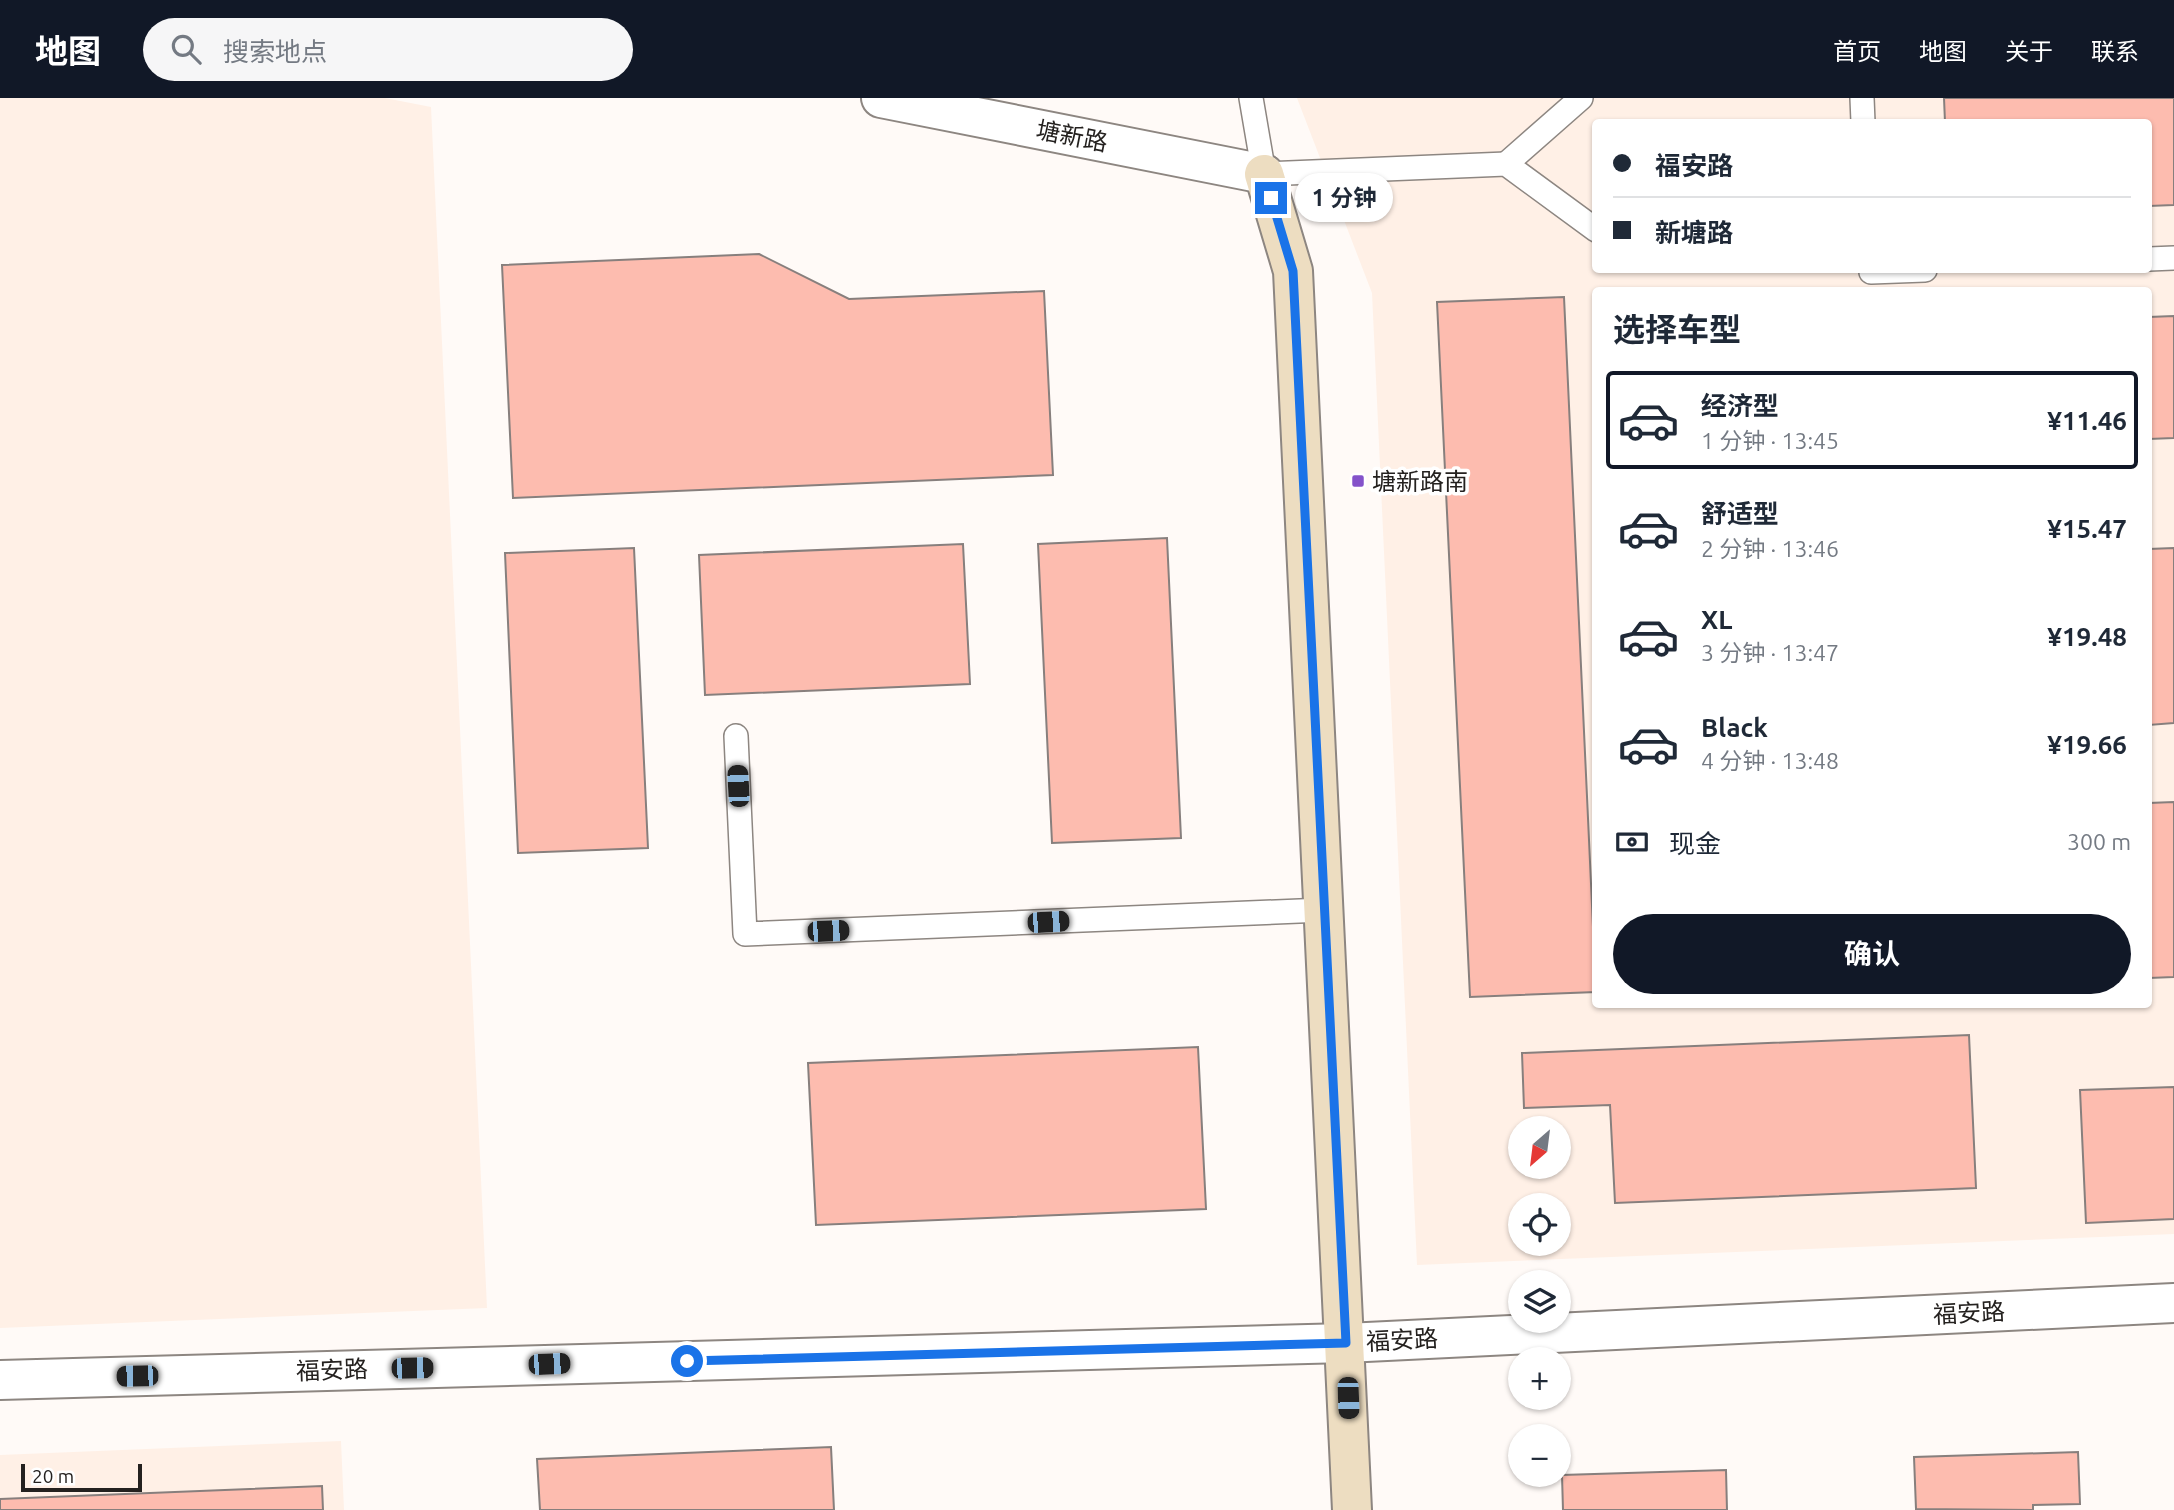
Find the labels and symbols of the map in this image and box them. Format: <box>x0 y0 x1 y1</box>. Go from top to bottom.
street label: 塘新路 <box>1034 116 1110 156</box>
callout: 1 分钟 <box>1296 174 1394 222</box>
route end <box>1255 182 1287 214</box>
place label: 塘新路南 <box>1372 468 1468 495</box>
marker: 塘新路南 <box>1350 473 1366 489</box>
car <box>727 764 750 808</box>
car <box>1027 910 1070 934</box>
car <box>807 920 850 942</box>
north arrow <box>1508 1116 1572 1180</box>
street label: 福安路 <box>1932 1298 2006 1328</box>
street label: 福安路 <box>1365 1325 1439 1355</box>
route start <box>671 1345 703 1377</box>
car <box>528 1353 571 1375</box>
street label: 福安路 <box>296 1355 368 1385</box>
car <box>391 1357 434 1379</box>
car <box>116 1365 159 1387</box>
car <box>1337 1377 1360 1419</box>
scale bar <box>21 1461 142 1493</box>

